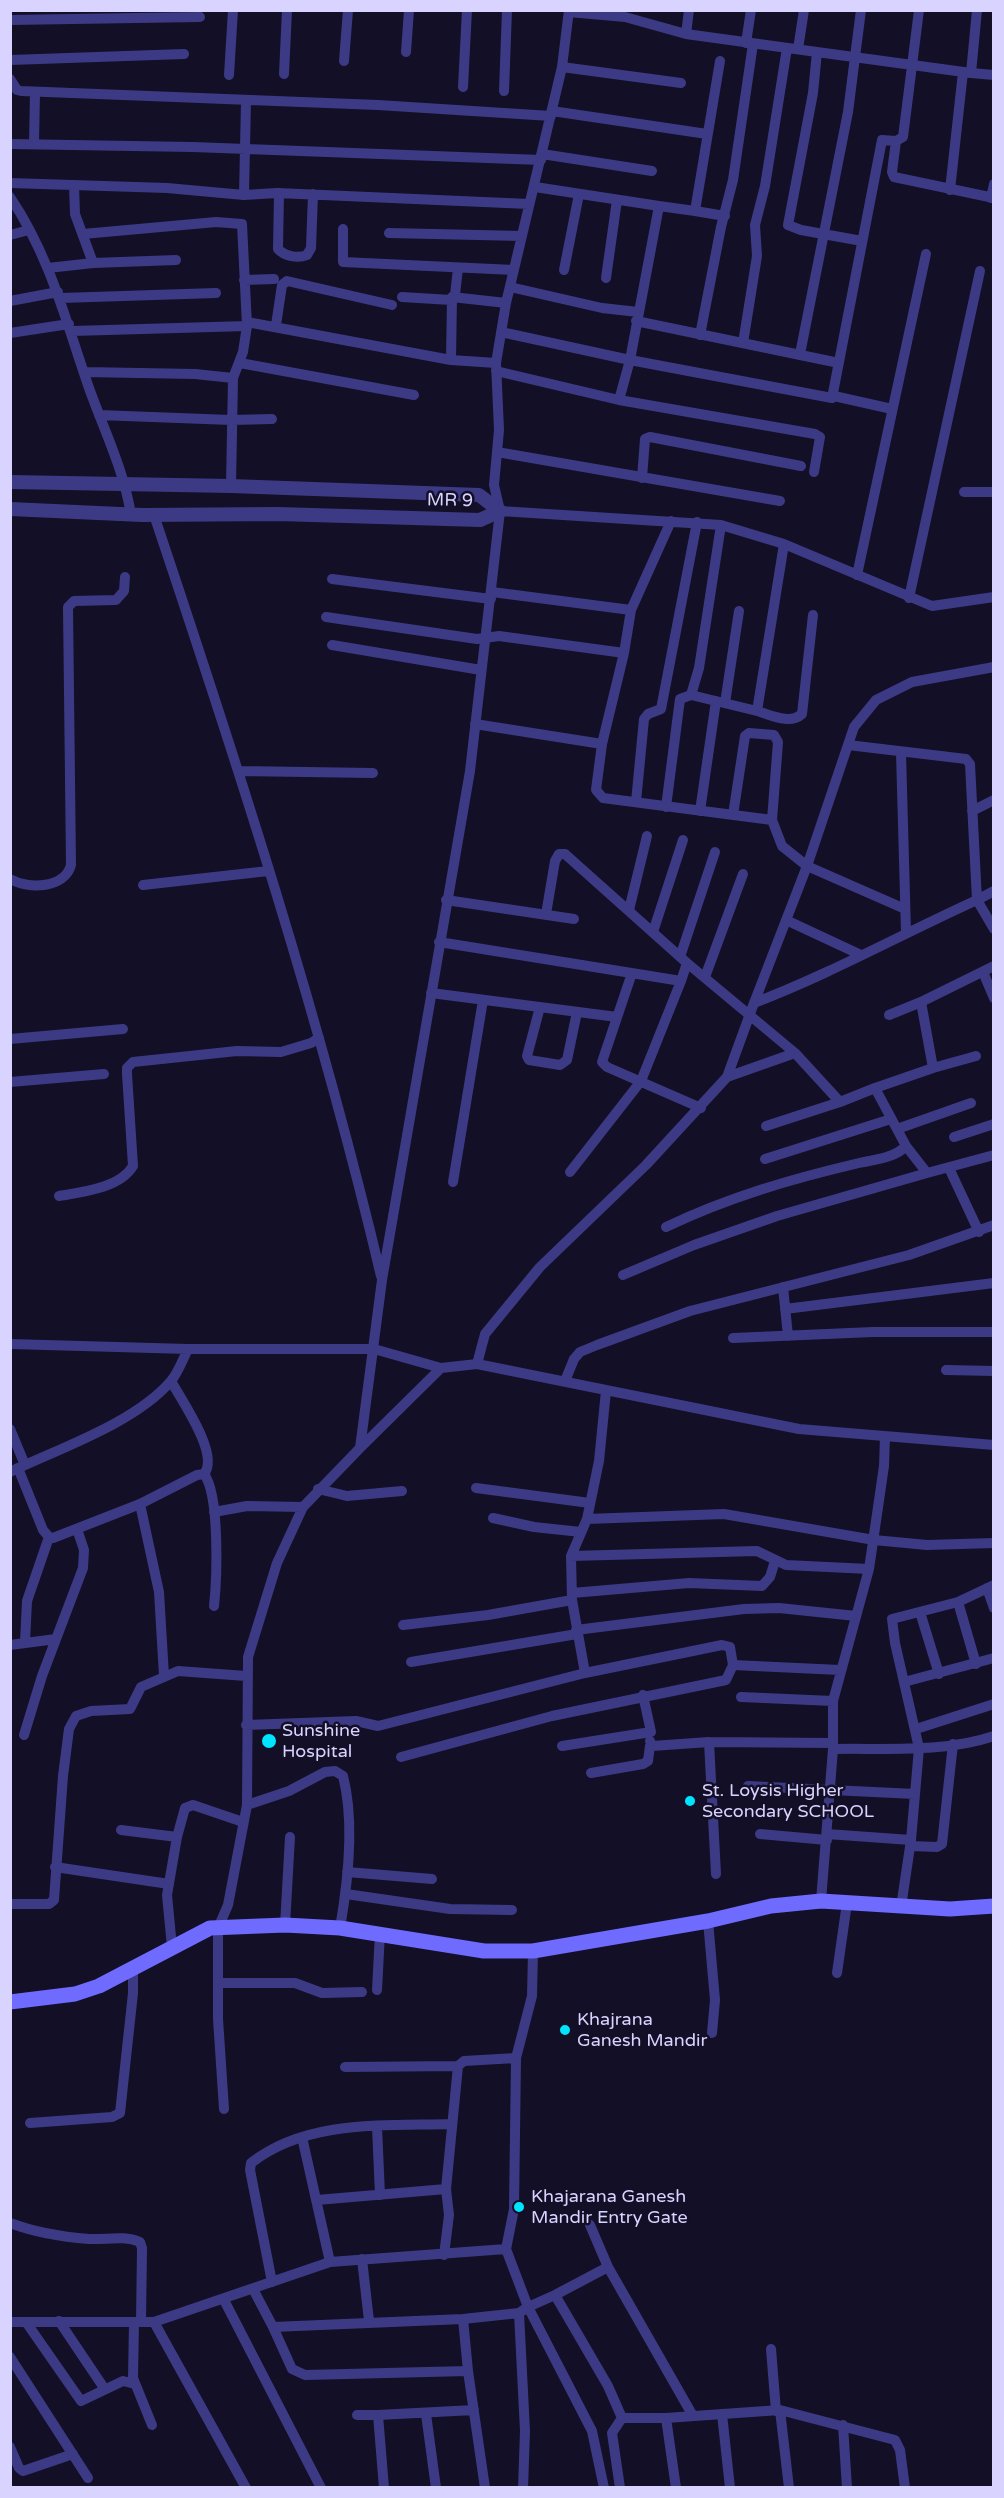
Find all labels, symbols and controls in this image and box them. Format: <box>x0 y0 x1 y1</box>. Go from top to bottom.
street label: MR 9 <box>427 490 473 512</box>
place label: Sunshine Hospital <box>282 1720 360 1762</box>
marker: Sunshine Hospital <box>260 1732 278 1750</box>
place label: St. Loysis Higher Secondary SCHOOL <box>702 1780 874 1822</box>
marker: St. Loysis Higher Secondary SCHOOL <box>683 1794 697 1808</box>
place label: Khajrana Ganesh Mandir <box>577 2009 707 2052</box>
marker: Khajrana Ganesh Mandir <box>558 2023 572 2037</box>
place label: Khajarana Ganesh Mandir Entry Gate <box>531 2186 688 2228</box>
marker: Khajarana Ganesh Mandir Entry Gate <box>512 2200 526 2214</box>

